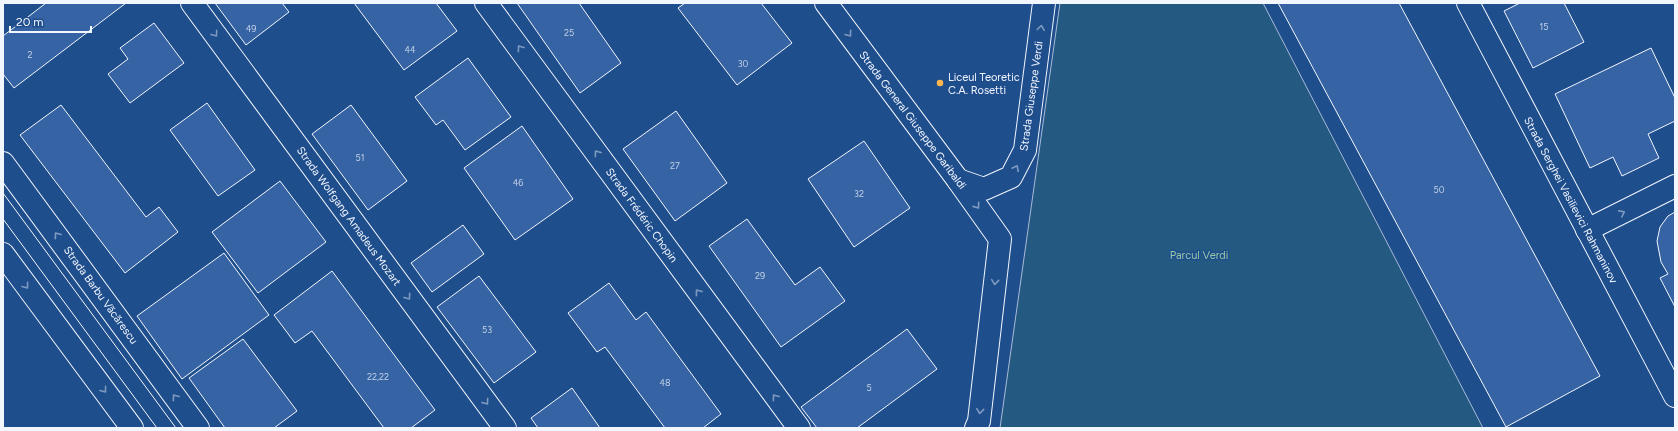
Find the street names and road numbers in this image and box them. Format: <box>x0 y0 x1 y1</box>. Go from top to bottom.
street label: Strada Giuseppe Verdi <box>1017 40 1046 152</box>
street label: Strada General Giuseppe Garibaldi <box>856 49 969 192</box>
street label: Strada Serghei Vasilievici Rahmaninov <box>1521 115 1620 286</box>
street label: Strada Wolfgang Amadeus Mozart <box>294 144 403 288</box>
street label: Strada Frédéric Chopin <box>603 165 680 265</box>
street label: Strada Barbu Văcărescu <box>61 244 140 347</box>

